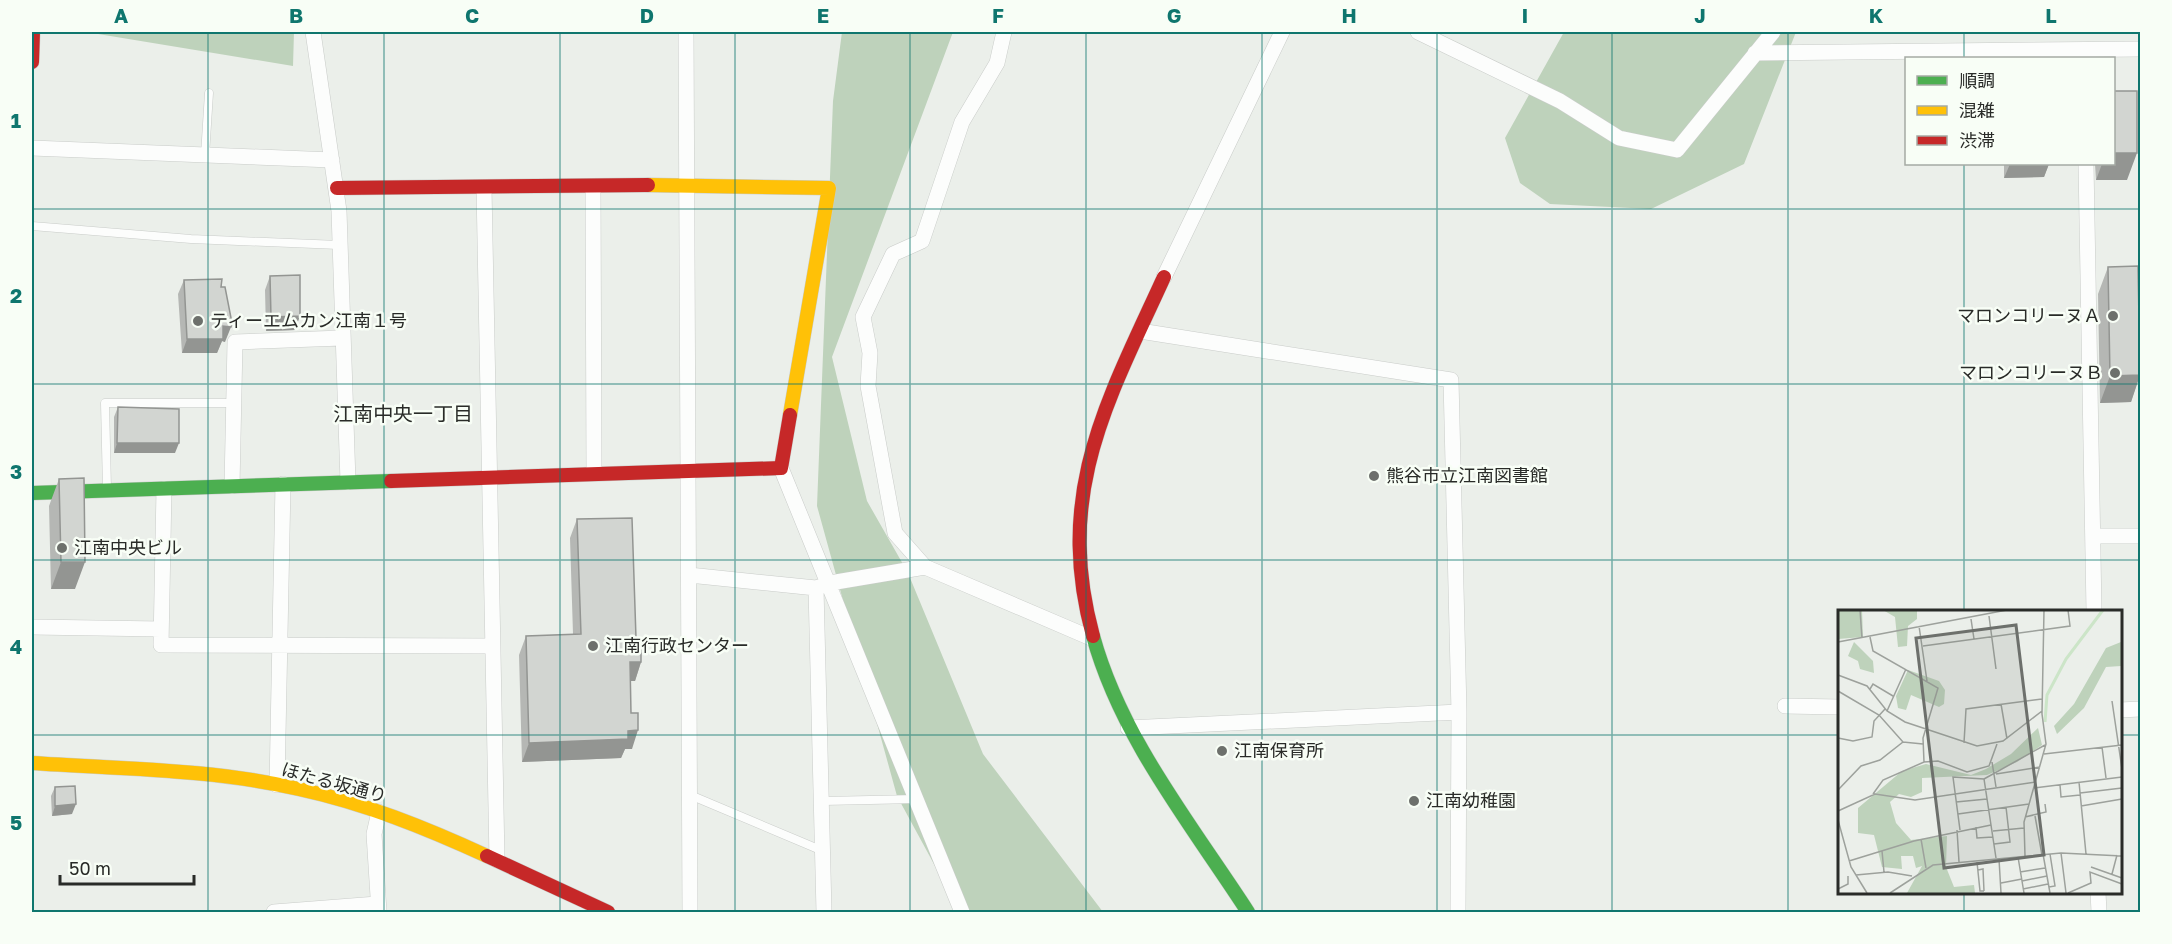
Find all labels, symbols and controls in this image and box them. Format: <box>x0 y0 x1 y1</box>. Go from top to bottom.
text: A <box>114 3 128 27</box>
text: B <box>289 3 303 27</box>
text: C <box>465 3 479 27</box>
text: D <box>640 3 654 27</box>
text: E <box>817 3 829 27</box>
text: F <box>992 3 1004 27</box>
text: G <box>1167 3 1181 27</box>
text: H <box>1341 3 1357 27</box>
text: I <box>1522 3 1528 27</box>
text: J <box>1694 3 1706 27</box>
text: K <box>1869 3 1884 27</box>
text: L <box>2045 3 2057 27</box>
legend <box>1905 57 2115 165</box>
text: 順調 <box>1959 69 1995 91</box>
text: 混雑 <box>1959 99 1995 121</box>
text: 1 <box>11 108 21 132</box>
text: 渋滞 <box>1959 129 1995 151</box>
text: 2 <box>10 283 22 307</box>
place label: マロンコリーヌＡ <box>1957 304 2101 326</box>
place label: ティーエムカン江南１号 <box>210 309 407 331</box>
marker: マロンコリーヌＡ <box>2106 309 2120 323</box>
marker: ティーエムカン江南１号 <box>191 314 205 328</box>
place label: マロンコリーヌＢ <box>1959 361 2103 383</box>
marker: マロンコリーヌＢ <box>2108 366 2122 380</box>
district label: 江南中央一丁目 <box>333 401 473 425</box>
text: 3 <box>10 459 22 483</box>
place label: 熊谷市立江南図書館 <box>1386 464 1548 486</box>
marker: 熊谷市立江南図書館 <box>1367 469 1381 483</box>
place label: 江南中央ビル <box>74 536 182 558</box>
marker: 江南中央ビル <box>55 541 69 555</box>
inset map <box>1838 610 2121 893</box>
text: 4 <box>10 634 22 658</box>
place label: 江南行政センター <box>605 634 749 656</box>
marker: 江南行政センター <box>586 639 600 653</box>
place label: 江南保育所 <box>1234 739 1324 761</box>
marker: 江南保育所 <box>1215 744 1229 758</box>
street label: ほたる坂通り <box>279 757 389 807</box>
place label: 江南幼稚園 <box>1426 789 1516 811</box>
marker: 江南幼稚園 <box>1407 794 1421 808</box>
text: 5 <box>10 810 22 834</box>
scale bar <box>60 848 194 886</box>
text: 50 m <box>69 857 111 879</box>

